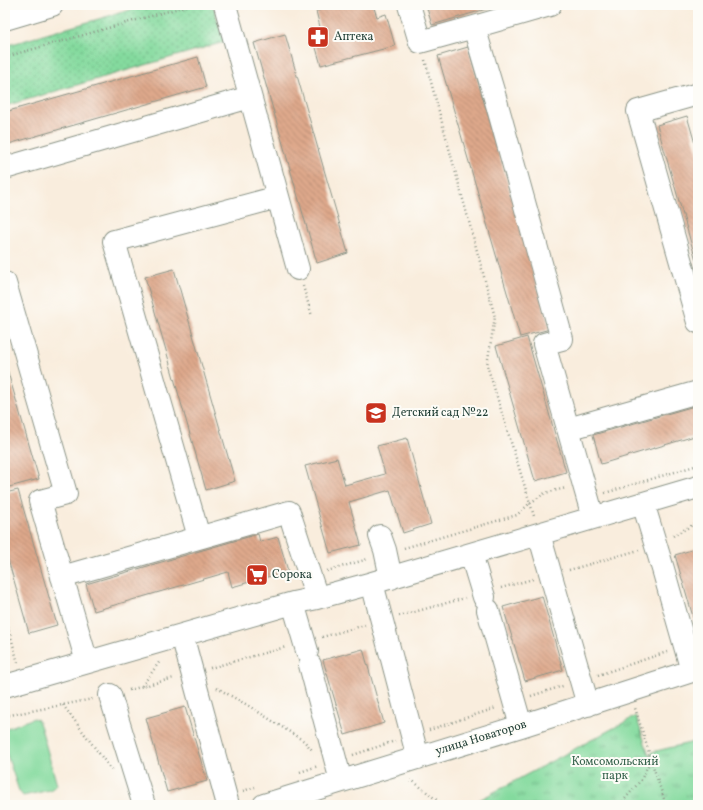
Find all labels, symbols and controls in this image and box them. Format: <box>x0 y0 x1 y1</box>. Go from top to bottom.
pharmacy icon: Аптека <box>305 24 331 50</box>
place label: Аптека <box>334 29 373 45</box>
school or university icon: Детский сад №22 <box>363 400 389 426</box>
place label: Детский сад №22 <box>392 405 489 421</box>
supermarket icon: Сорока <box>244 562 270 588</box>
place label: Сорока <box>272 567 312 583</box>
street label: улица Новаторов <box>433 717 529 759</box>
park label: Комсомольский парк <box>571 754 659 784</box>

